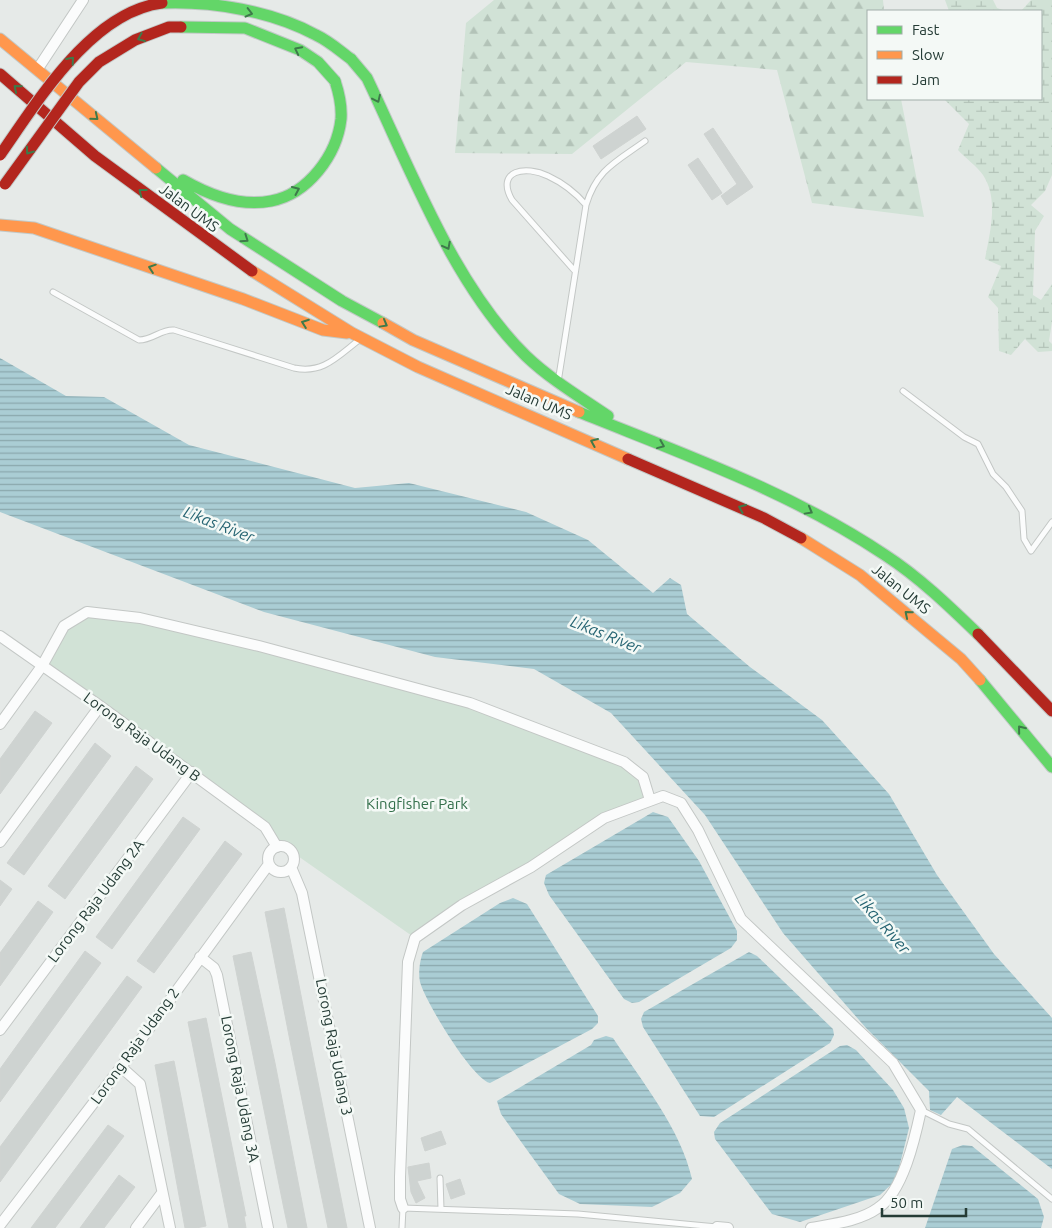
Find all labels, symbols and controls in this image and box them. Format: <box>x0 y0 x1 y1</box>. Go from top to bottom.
one-way arrow <box>245 7 254 18</box>
legend <box>867 10 1042 100</box>
text: Fast <box>912 21 940 38</box>
one-way arrow <box>138 32 146 42</box>
one-way arrow <box>294 46 303 56</box>
text: Slow <box>912 46 945 63</box>
one-way arrow <box>65 57 74 66</box>
text: Jam <box>912 71 940 88</box>
one-way arrow <box>14 85 23 94</box>
one-way arrow <box>371 94 381 103</box>
one-way arrow <box>89 111 98 119</box>
one-way arrow <box>26 145 35 155</box>
street label: Jalan UMS <box>156 180 222 236</box>
one-way arrow <box>291 186 300 196</box>
one-way arrow <box>139 188 148 197</box>
one-way arrow <box>240 233 249 242</box>
one-way arrow <box>441 241 451 250</box>
one-way arrow <box>148 264 157 274</box>
one-way arrow <box>378 318 387 328</box>
one-way arrow <box>301 319 310 329</box>
street label: Jalan UMS <box>504 380 575 423</box>
one-way arrow <box>590 437 599 448</box>
one-way arrow <box>656 438 665 449</box>
water label: Likas River <box>181 502 258 546</box>
one-way arrow <box>738 504 747 515</box>
one-way arrow <box>804 504 813 514</box>
street label: Jalan UMS <box>869 560 934 617</box>
one-way arrow <box>905 611 914 619</box>
water label: Likas River <box>568 612 645 657</box>
street label: Lorong Raja Udang B <box>81 689 204 785</box>
one-way arrow <box>1018 726 1027 735</box>
park label: Kingfisher Park <box>366 795 468 812</box>
street label: Lorong Raja Udang 2A <box>44 836 147 965</box>
water label: Likas River <box>852 889 915 958</box>
street label: Lorong Raja Udang 3 <box>313 977 356 1117</box>
street label: Lorong Raja Udang 2 <box>87 984 182 1107</box>
street label: Lorong Raja Udang 3A <box>218 1014 263 1164</box>
scale bar <box>882 1186 966 1218</box>
text: 50 m <box>890 1194 923 1211</box>

